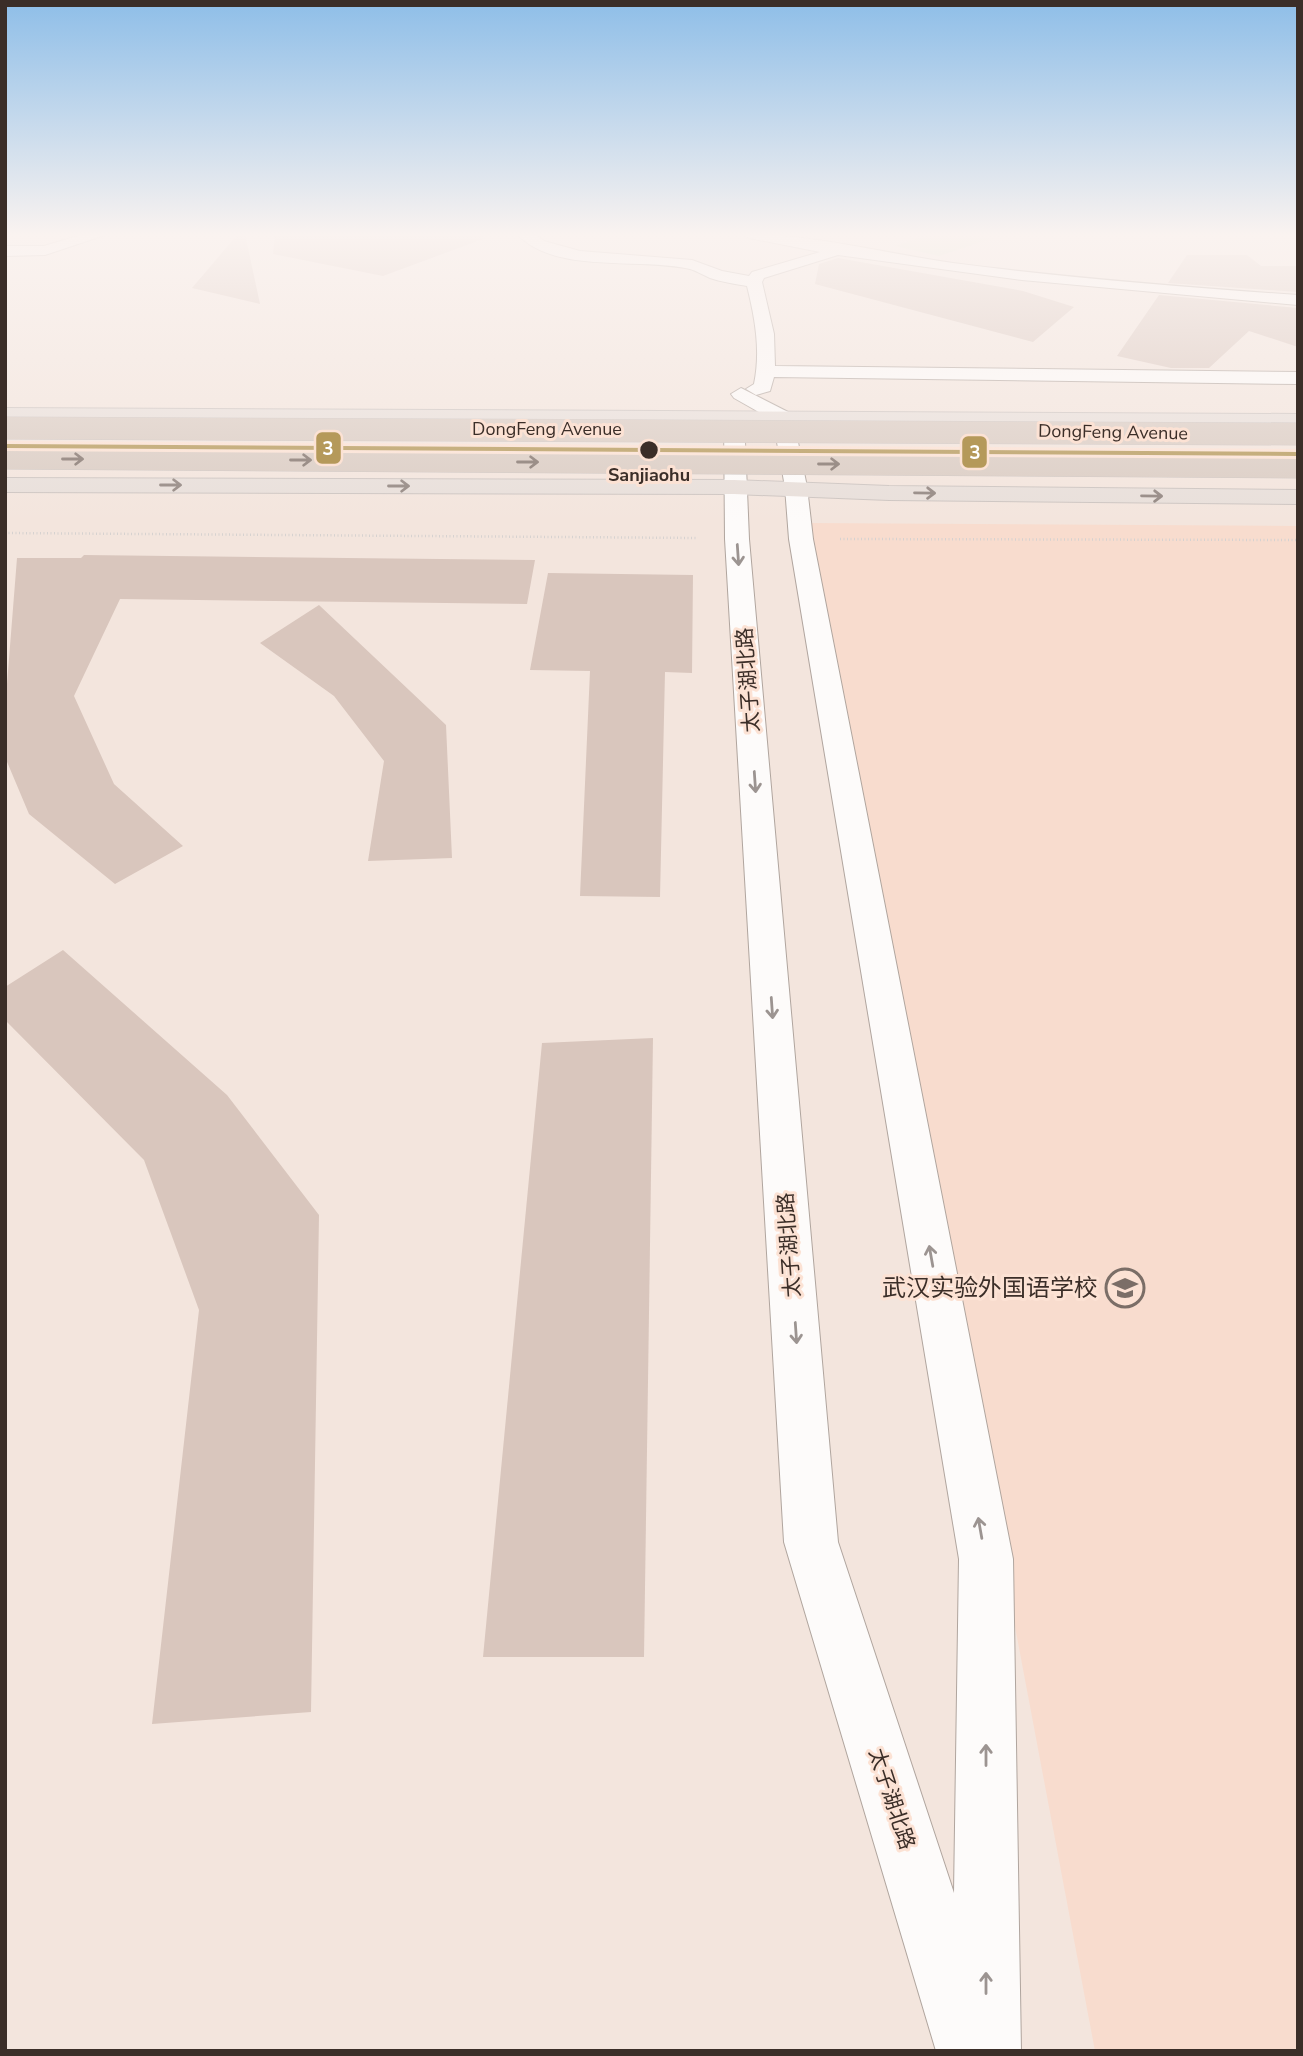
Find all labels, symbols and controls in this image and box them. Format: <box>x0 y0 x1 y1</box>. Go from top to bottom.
street label: DongFeng Avenue <box>472 417 622 441</box>
street label: DongFeng Avenue <box>1038 419 1188 445</box>
line badge: 3 <box>315 431 342 465</box>
line badge: 3 <box>961 435 988 469</box>
text: 3 <box>322 436 334 462</box>
marker: Sanjiaohu <box>638 439 660 461</box>
text: 3 <box>969 440 981 466</box>
one-way arrow <box>62 452 85 466</box>
one-way arrow <box>289 454 312 467</box>
one-way arrow <box>517 455 540 469</box>
one-way arrow <box>818 457 841 471</box>
place label: Sanjiaohu <box>608 463 690 487</box>
one-way arrow <box>160 478 183 492</box>
one-way arrow <box>387 479 410 493</box>
one-way arrow <box>913 486 936 500</box>
one-way arrow <box>1140 489 1163 502</box>
one-way arrow <box>732 543 745 566</box>
street label: 太子湖北路 <box>730 627 766 733</box>
one-way arrow <box>749 770 762 792</box>
one-way arrow <box>766 997 779 1019</box>
street label: 太子湖北路 <box>771 1192 807 1298</box>
one-way arrow <box>924 1245 937 1268</box>
school or university icon: 武汉实验外国语学校 <box>1104 1267 1146 1309</box>
place label: 武汉实验外国语学校 <box>882 1272 1098 1304</box>
one-way arrow <box>790 1321 803 1344</box>
one-way arrow <box>973 1517 987 1540</box>
one-way arrow <box>979 1744 993 1767</box>
street label: 太子湖北路 <box>862 1745 922 1853</box>
one-way arrow <box>979 1971 993 1994</box>

